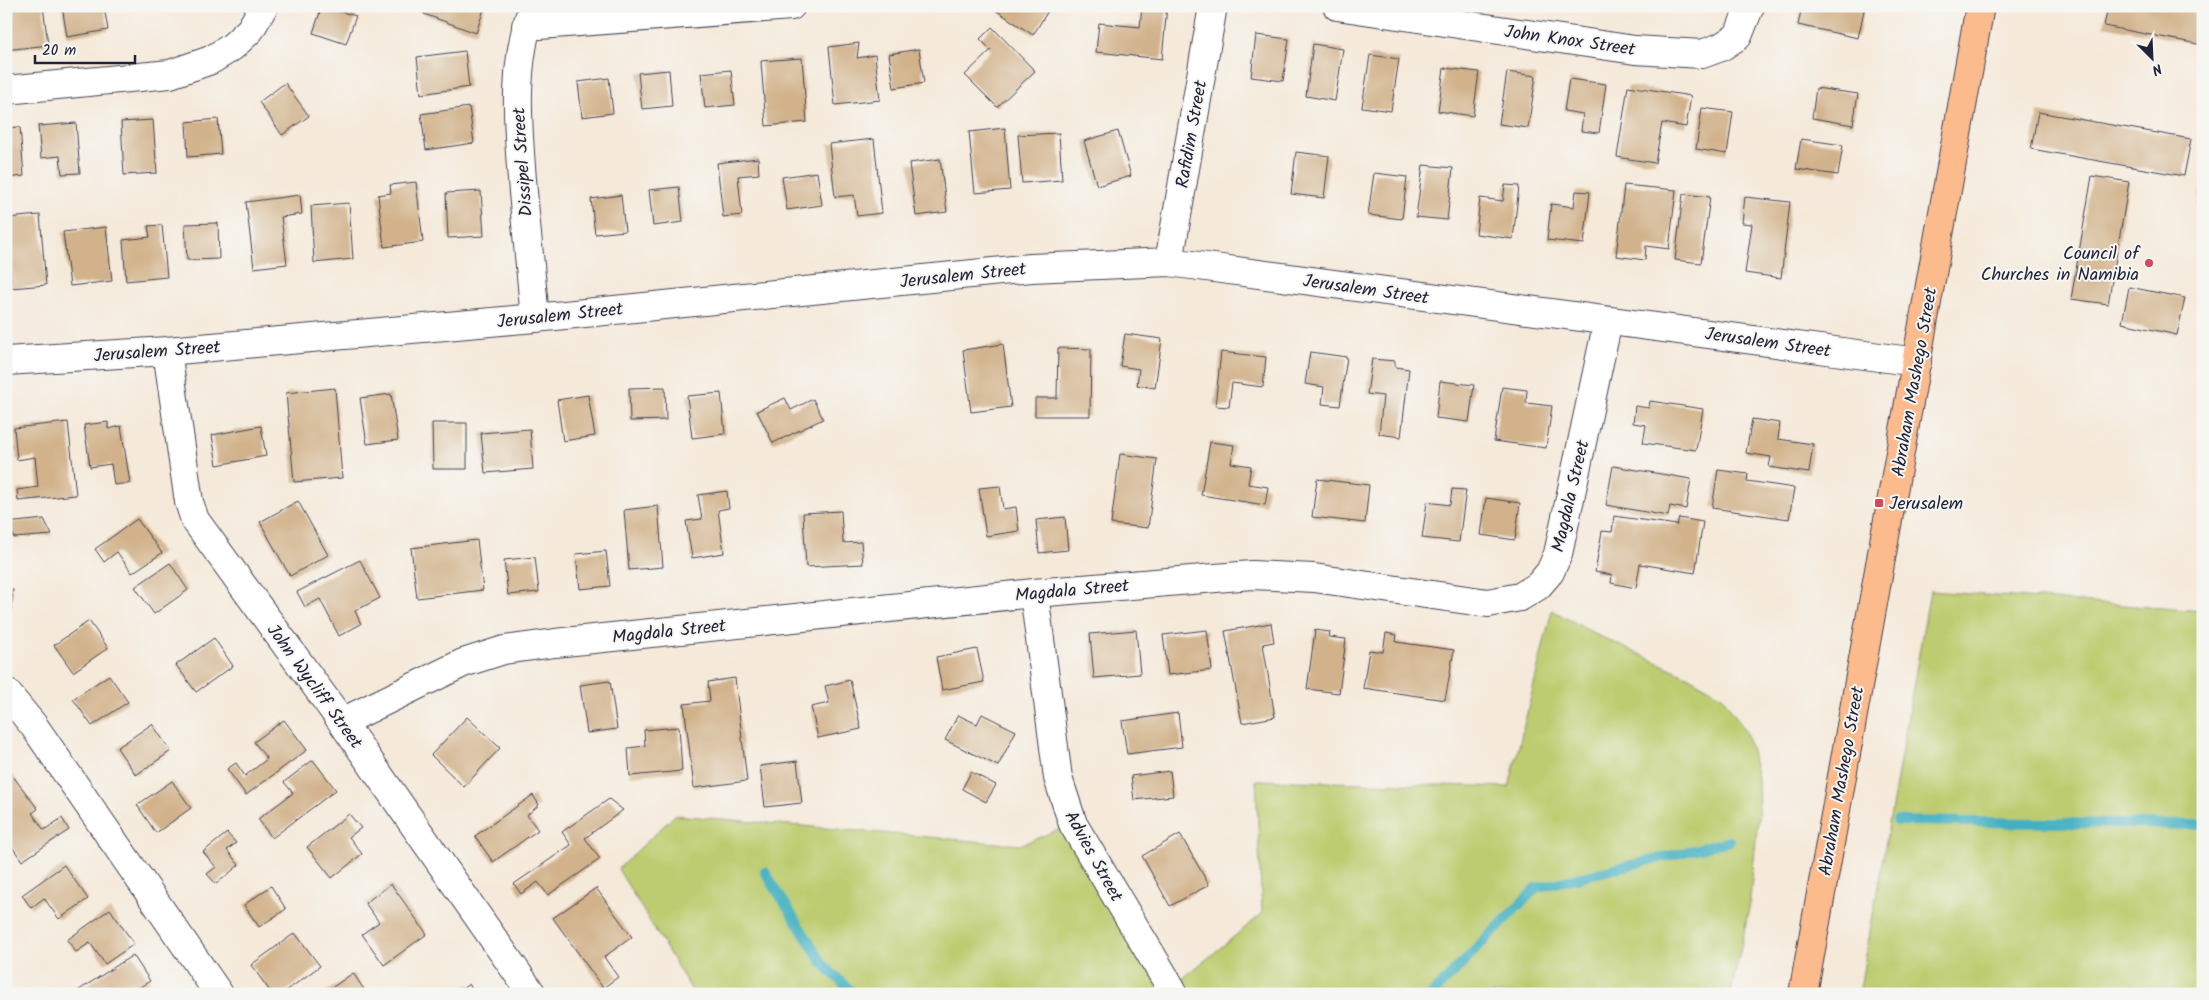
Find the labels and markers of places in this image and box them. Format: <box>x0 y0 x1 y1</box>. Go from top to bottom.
place label: Council of Churches in Namibia <box>1981 240 2141 290</box>
marker: Council of Churches in Namibia <box>2143 257 2155 269</box>
place label: Jerusalem <box>1889 490 1963 519</box>
marker: Jerusalem <box>1873 497 1885 509</box>

